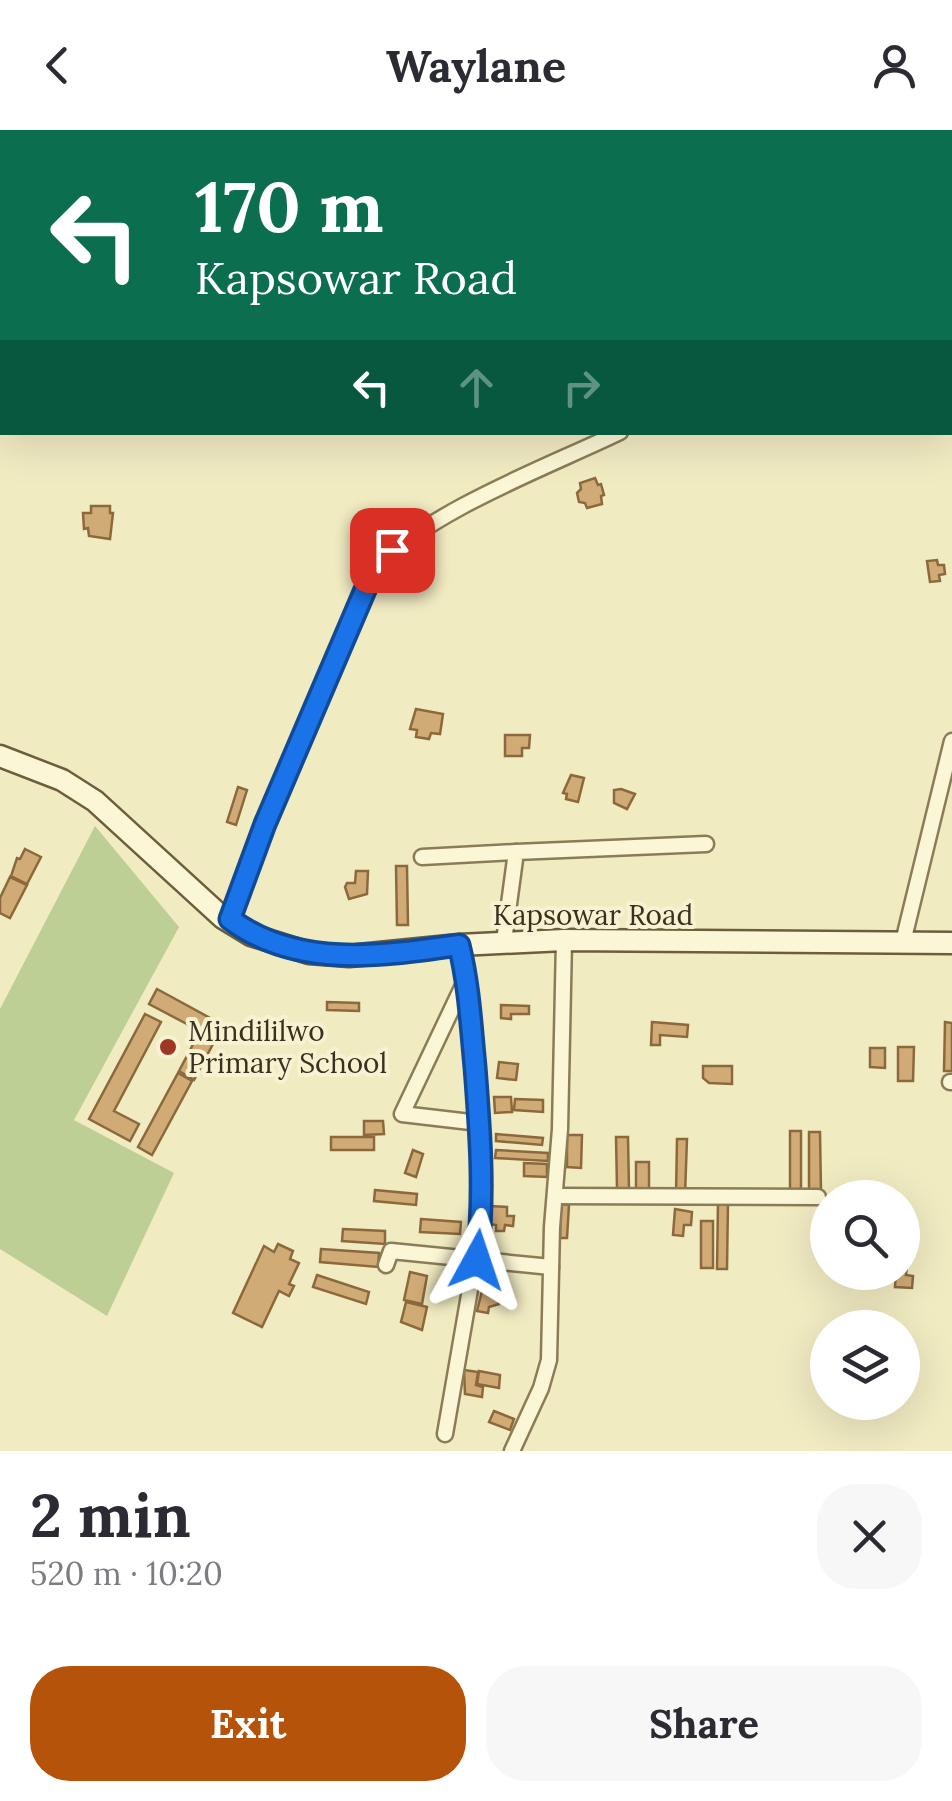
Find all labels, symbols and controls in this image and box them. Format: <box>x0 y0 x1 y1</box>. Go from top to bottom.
text: Waylane <box>386 37 566 94</box>
icon: back <box>30 38 85 93</box>
icon: person <box>867 38 922 93</box>
text: 170 m <box>195 162 384 251</box>
icon: left <box>30 170 160 300</box>
text: Kapsowar Road <box>195 249 517 306</box>
icon: left <box>344 360 399 415</box>
icon: ahead <box>449 360 504 415</box>
icon: right <box>554 360 609 415</box>
pin <box>350 508 435 593</box>
icon: arrive <box>365 523 420 578</box>
street label: Kapsowar Road <box>493 897 693 933</box>
place label: Mindililwo Primary School <box>188 1013 387 1081</box>
marker: Mindililwo Primary School <box>157 1036 179 1058</box>
map controls <box>810 1180 920 1420</box>
button: search <box>810 1180 920 1290</box>
position arrow <box>425 1208 529 1312</box>
button: layers <box>810 1310 920 1420</box>
text: 2 min <box>30 1477 191 1553</box>
button: close <box>817 1484 922 1589</box>
text: 520 m · 10:20 <box>30 1553 223 1594</box>
button: Exit <box>30 1666 466 1781</box>
button: Share <box>486 1666 922 1781</box>

